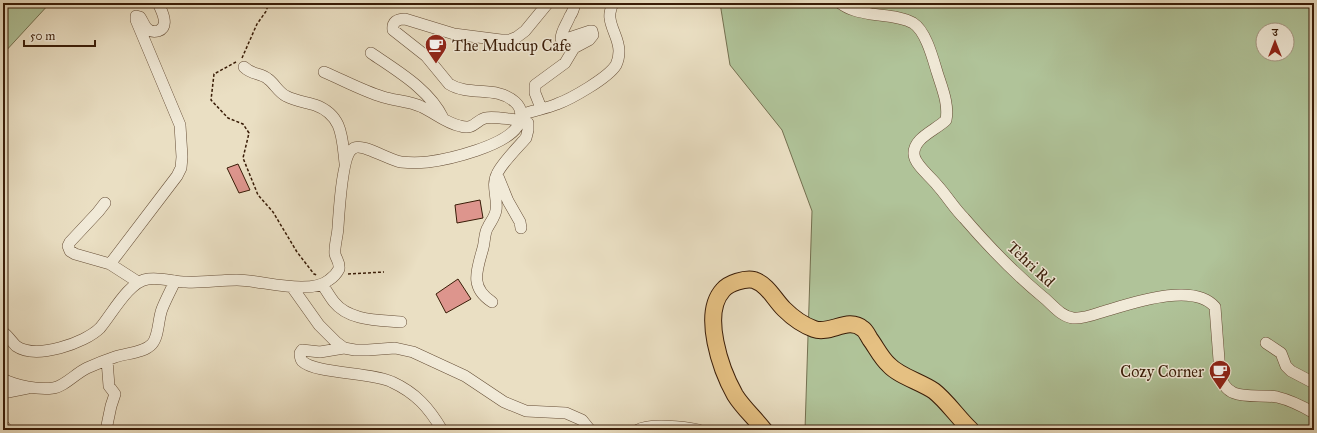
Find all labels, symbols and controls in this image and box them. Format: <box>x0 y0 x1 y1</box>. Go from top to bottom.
scale bar <box>24 22 95 48</box>
north arrow <box>1255 22 1295 62</box>
text: उ <box>1271 26 1279 39</box>
text: 50 m <box>30 29 55 43</box>
cafe icon: The Mudcup Cafe <box>423 32 449 65</box>
place label: The Mudcup Cafe <box>452 36 571 55</box>
street label: Tehri Rd <box>1003 237 1059 291</box>
cafe icon: Cozy Corner <box>1207 358 1233 391</box>
place label: Cozy Corner <box>1120 362 1204 381</box>

